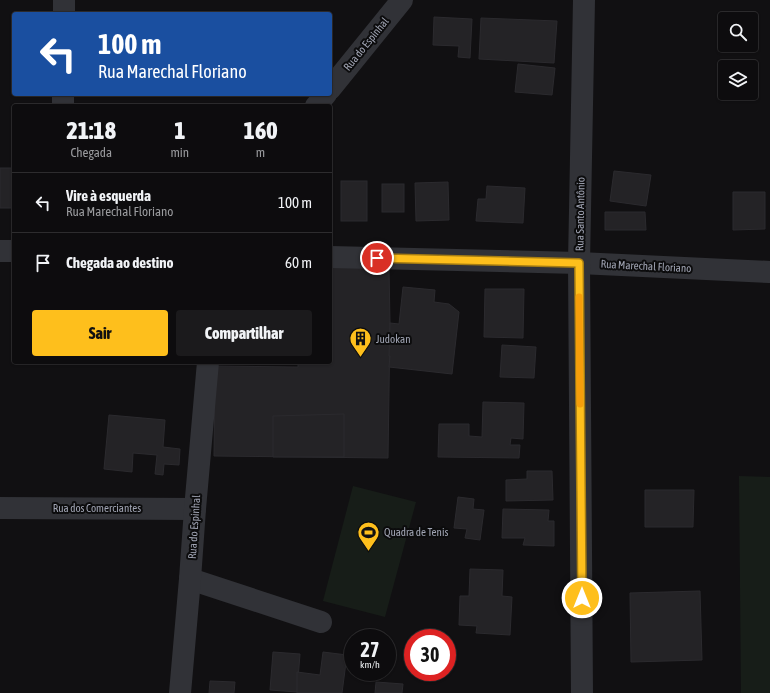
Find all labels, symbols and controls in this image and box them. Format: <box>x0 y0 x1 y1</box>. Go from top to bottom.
map controls <box>718 12 758 100</box>
button: search <box>718 12 758 52</box>
street label: Rua do Espinhal <box>341 15 391 73</box>
icon: left <box>32 28 84 80</box>
text: 100 m <box>98 28 161 60</box>
button: layers <box>718 60 758 100</box>
text: Rua Marechal Floriano <box>98 61 247 82</box>
text: 21:18 <box>67 117 116 144</box>
text: 1 <box>174 117 185 144</box>
text: 160 <box>244 117 277 144</box>
text: Chegada <box>70 145 112 160</box>
text: min <box>170 145 189 160</box>
text: m <box>256 145 265 160</box>
street label: Rua Santo Antônio <box>573 177 587 251</box>
text: Vire à esquerda <box>66 187 151 204</box>
icon: left <box>32 192 54 214</box>
text: 100 m <box>278 194 312 211</box>
text: Rua Marechal Floriano <box>66 204 173 219</box>
pin <box>360 241 394 275</box>
icon: arrive <box>366 247 388 269</box>
icon: arrive <box>32 252 54 274</box>
text: Chegada ao destino <box>66 254 174 271</box>
text: 60 m <box>285 254 312 271</box>
street label: Rua Marechal Floriano <box>600 258 692 274</box>
button: Sair <box>32 310 168 356</box>
button: Compartilhar <box>176 310 312 356</box>
building icon: Judokan <box>347 326 373 359</box>
place label: Judokan <box>376 333 411 345</box>
street label: Rua do Espinhal <box>186 494 202 560</box>
street label: Rua dos Comerciantes <box>53 502 141 514</box>
sports icon: Quadra de Tenis <box>356 519 382 552</box>
place label: Quadra de Tenis <box>384 526 448 538</box>
position arrow <box>561 577 603 619</box>
speed limit sign: 30 <box>404 629 456 681</box>
text: 27 <box>361 638 379 661</box>
text: km/h <box>360 659 380 670</box>

